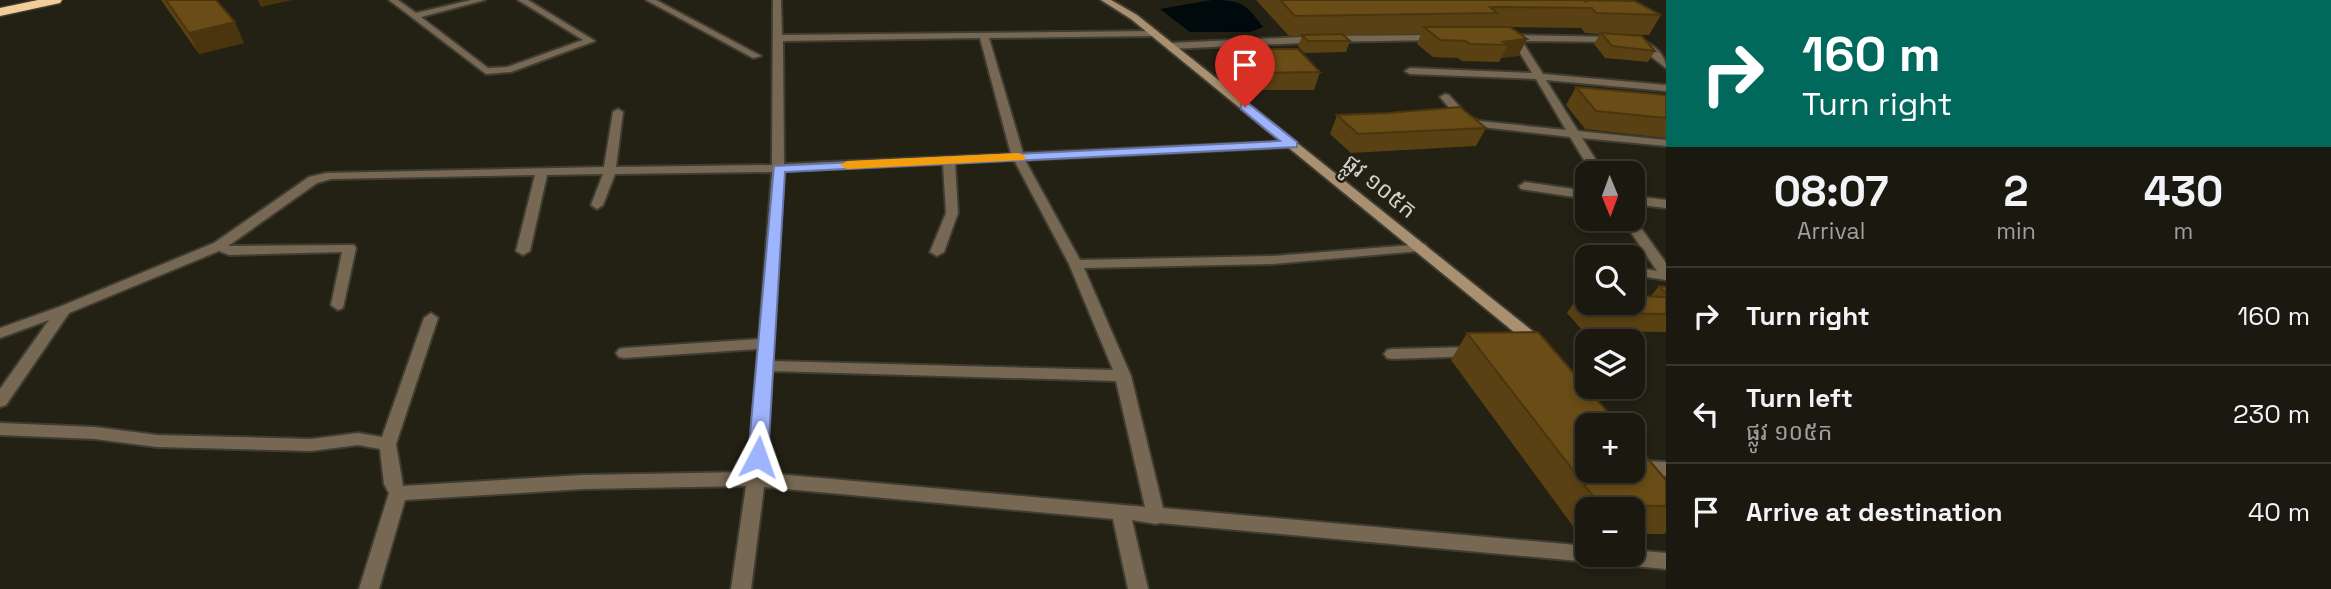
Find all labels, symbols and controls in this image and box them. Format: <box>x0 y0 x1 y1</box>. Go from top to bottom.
text: 160 m <box>1802 23 1940 85</box>
icon: right <box>1687 28 1778 119</box>
pin <box>1215 35 1275 107</box>
icon: arrive <box>1226 46 1264 84</box>
text: Turn right <box>1802 84 1952 124</box>
street label: ផ្លូវ ១០៥ក <box>1333 147 1423 230</box>
north arrow <box>1575 161 1645 231</box>
map controls <box>1575 161 1645 567</box>
text: 08:07 <box>1774 165 1888 218</box>
text: 2 <box>2004 165 2029 218</box>
text: 430 <box>2144 165 2223 218</box>
text: Arrival <box>1797 216 1865 246</box>
text: min <box>1996 216 2036 246</box>
text: m <box>2174 216 2193 246</box>
button: search <box>1575 245 1645 315</box>
icon: right <box>1687 297 1725 335</box>
text: Turn right <box>1746 299 1870 333</box>
text: 160 m <box>2238 299 2310 333</box>
button: layers <box>1575 329 1645 399</box>
text: Turn left <box>1746 381 1853 415</box>
icon: left <box>1687 395 1725 433</box>
text: 230 m <box>2233 397 2310 431</box>
button: + <box>1575 413 1645 483</box>
text: ផ្លូវ ១០៥ក <box>1746 417 1832 447</box>
position arrow <box>721 420 795 494</box>
icon: arrive <box>1687 493 1725 531</box>
text: Arrive at destination <box>1746 495 2003 529</box>
text: 40 m <box>2248 495 2310 529</box>
button: − <box>1575 497 1645 567</box>

